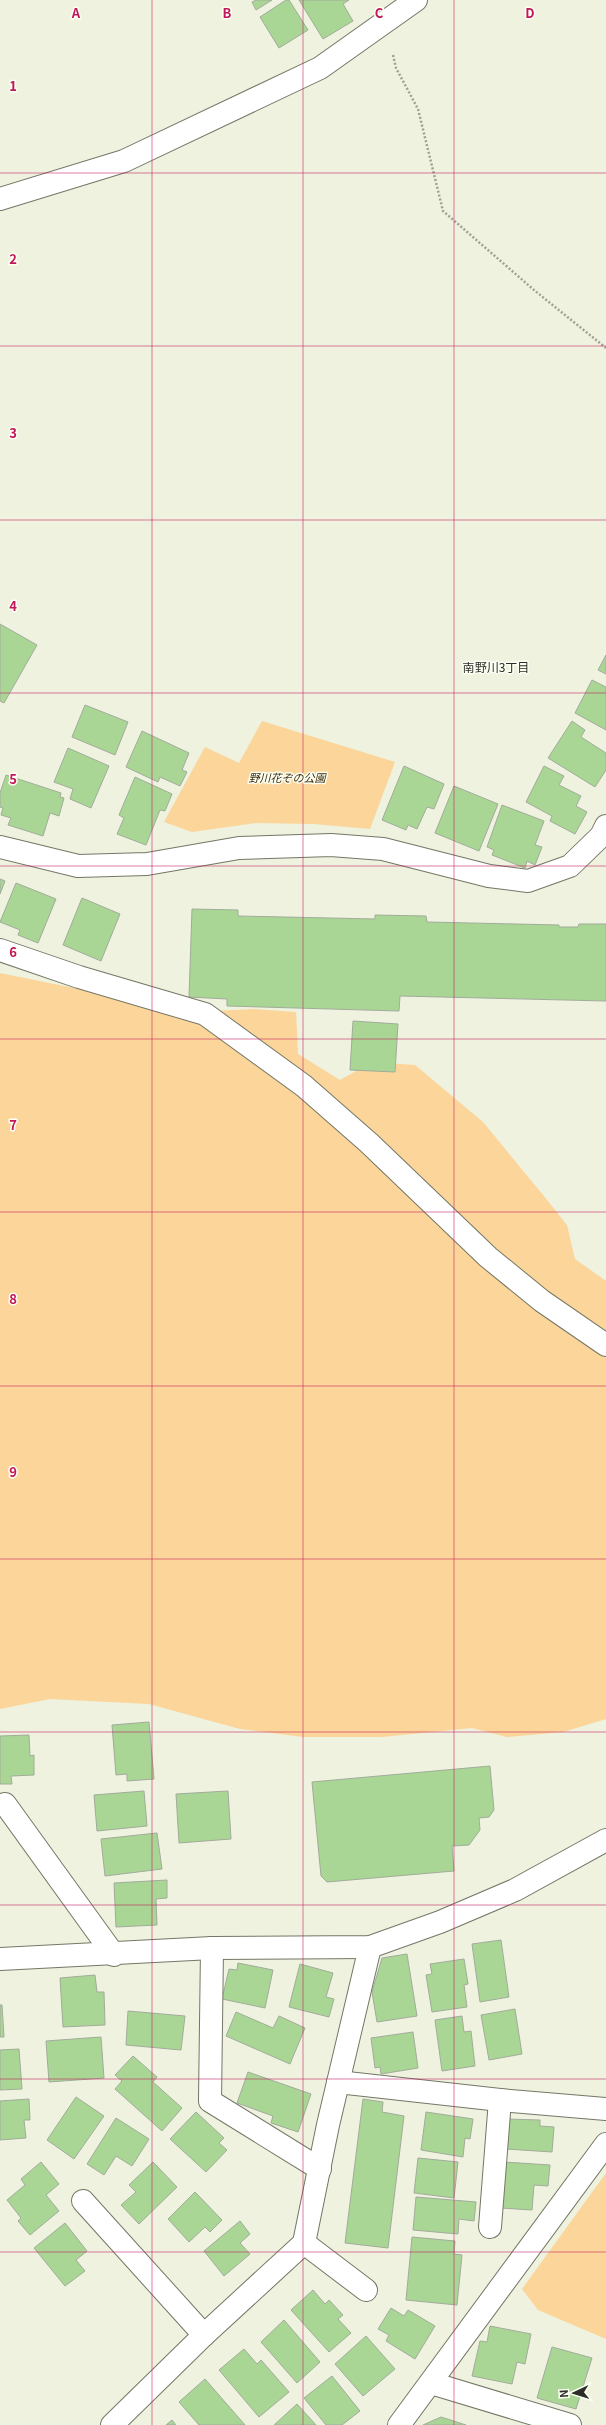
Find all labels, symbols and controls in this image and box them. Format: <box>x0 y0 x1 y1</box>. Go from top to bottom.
text: A <box>71 3 81 22</box>
text: B <box>223 3 232 22</box>
text: C <box>375 3 384 22</box>
text: D <box>525 3 535 22</box>
text: 1 <box>9 76 17 95</box>
text: 2 <box>9 249 17 268</box>
text: 3 <box>9 423 17 442</box>
text: 4 <box>9 596 17 615</box>
district label: 南野川3丁目 <box>463 658 529 675</box>
text: 5 <box>9 769 17 788</box>
park label: 野川花ぞの公園 <box>249 769 327 785</box>
text: 6 <box>9 942 17 961</box>
text: 7 <box>9 1115 17 1134</box>
text: 8 <box>9 1289 17 1308</box>
text: 9 <box>9 1462 17 1481</box>
north arrow <box>554 2373 594 2413</box>
text: N <box>555 2389 571 2398</box>

